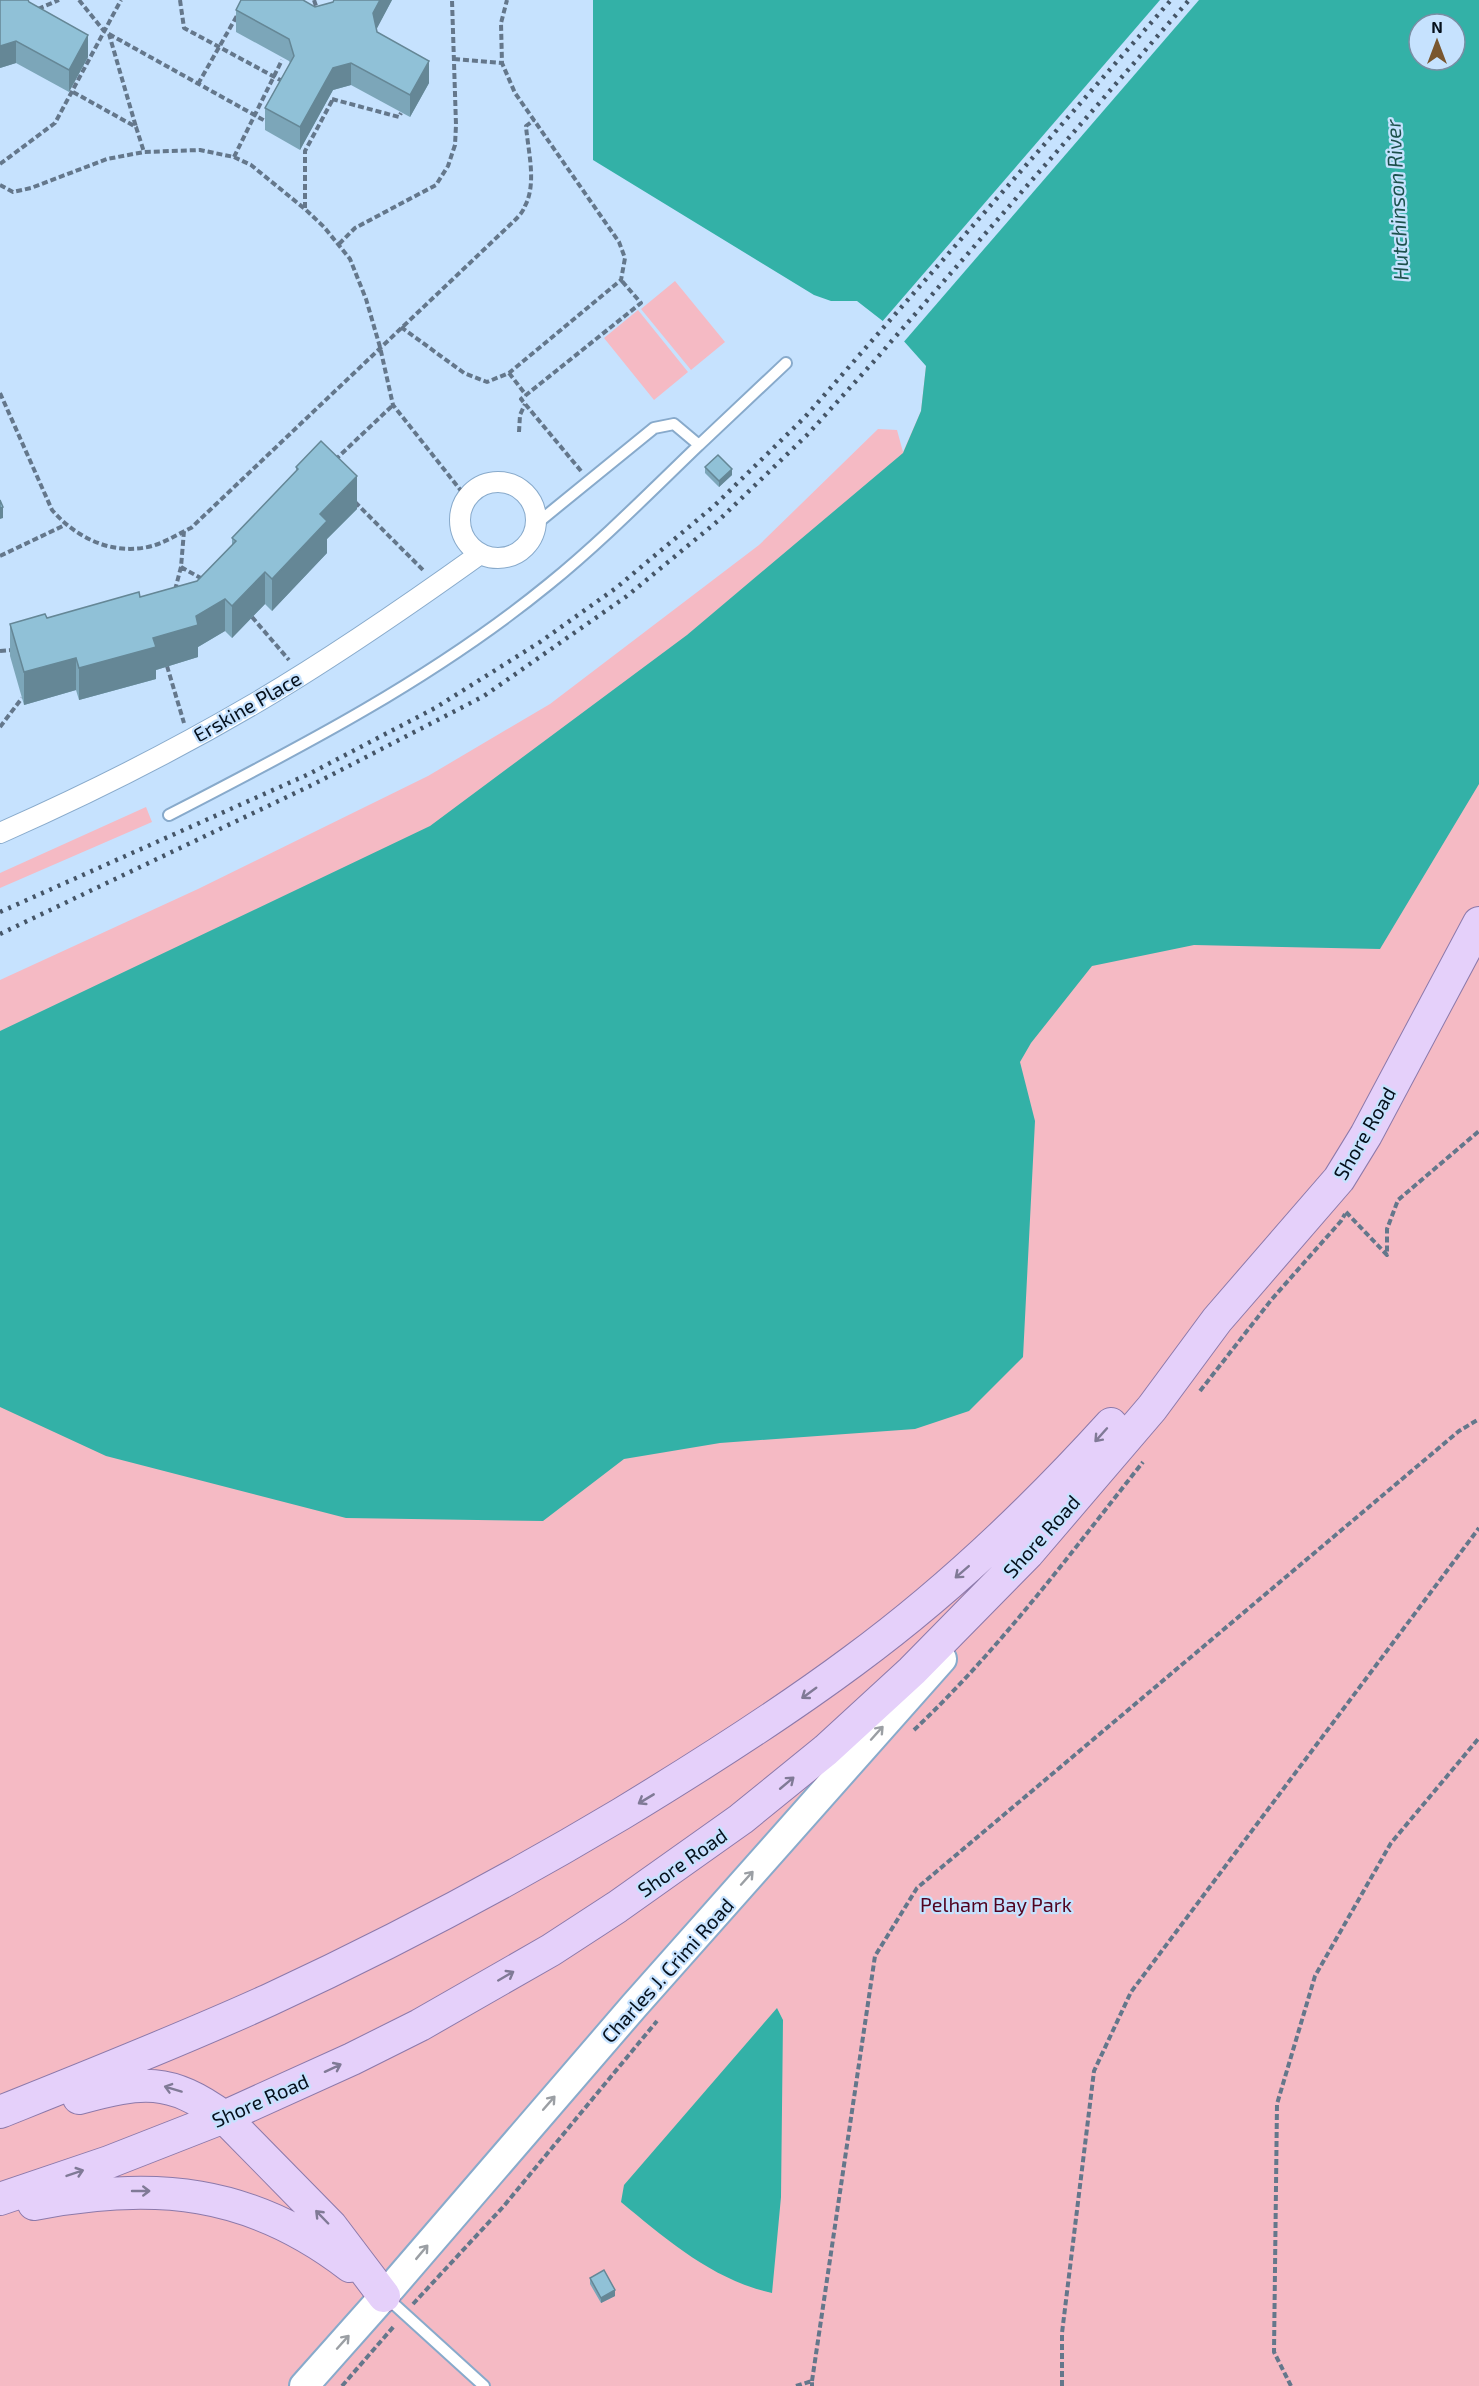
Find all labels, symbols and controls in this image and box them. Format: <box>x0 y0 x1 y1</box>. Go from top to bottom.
north arrow <box>1407 12 1467 72</box>
text: N <box>1431 17 1443 36</box>
water label: Hutchinson River <box>1379 118 1413 281</box>
street label: Erskine Place <box>189 666 305 746</box>
street label: Shore Road <box>1328 1082 1400 1184</box>
one-way arrow <box>1094 1427 1108 1442</box>
street label: Shore Road <box>998 1490 1084 1582</box>
one-way arrow <box>955 1565 970 1579</box>
one-way arrow <box>802 1687 818 1699</box>
one-way arrow <box>870 1726 884 1741</box>
one-way arrow <box>779 1776 794 1790</box>
one-way arrow <box>638 1793 655 1805</box>
street label: Shore Road <box>633 1823 731 1901</box>
one-way arrow <box>740 1871 754 1886</box>
park label: Pelham Bay Park <box>920 1892 1072 1916</box>
street label: Charles J. Crimi Road <box>596 1893 738 2047</box>
one-way arrow <box>497 1970 514 1982</box>
one-way arrow <box>324 2061 342 2073</box>
street label: Shore Road <box>208 2068 312 2132</box>
one-way arrow <box>164 2083 183 2094</box>
one-way arrow <box>542 2096 556 2111</box>
one-way arrow <box>65 2167 84 2178</box>
one-way arrow <box>131 2185 151 2197</box>
one-way arrow <box>315 2210 330 2225</box>
one-way arrow <box>416 2244 429 2260</box>
one-way arrow <box>336 2335 350 2350</box>

